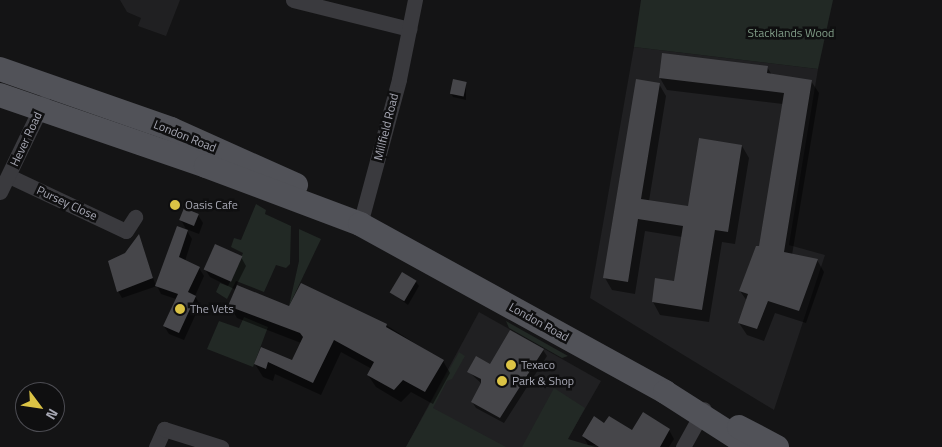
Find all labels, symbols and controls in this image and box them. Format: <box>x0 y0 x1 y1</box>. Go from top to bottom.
park label: Stacklands Wood <box>748 26 834 40</box>
street label: Millfield Road <box>371 92 401 162</box>
street label: Hever Road <box>7 109 45 169</box>
street label: London Road <box>152 117 218 155</box>
street label: Pursey Close <box>35 183 99 223</box>
place label: Oasis Cafe <box>185 198 238 212</box>
marker: Oasis Cafe <box>169 199 181 211</box>
street label: London Road <box>507 300 571 344</box>
place label: The Vets <box>190 302 234 316</box>
marker: The Vets <box>174 303 186 315</box>
place label: Texaco <box>521 358 555 372</box>
marker: Texaco <box>505 359 517 371</box>
place label: Park & Shop <box>512 374 574 388</box>
marker: Park & Shop <box>496 375 508 387</box>
north arrow <box>15 382 65 432</box>
text: N <box>41 405 64 424</box>

